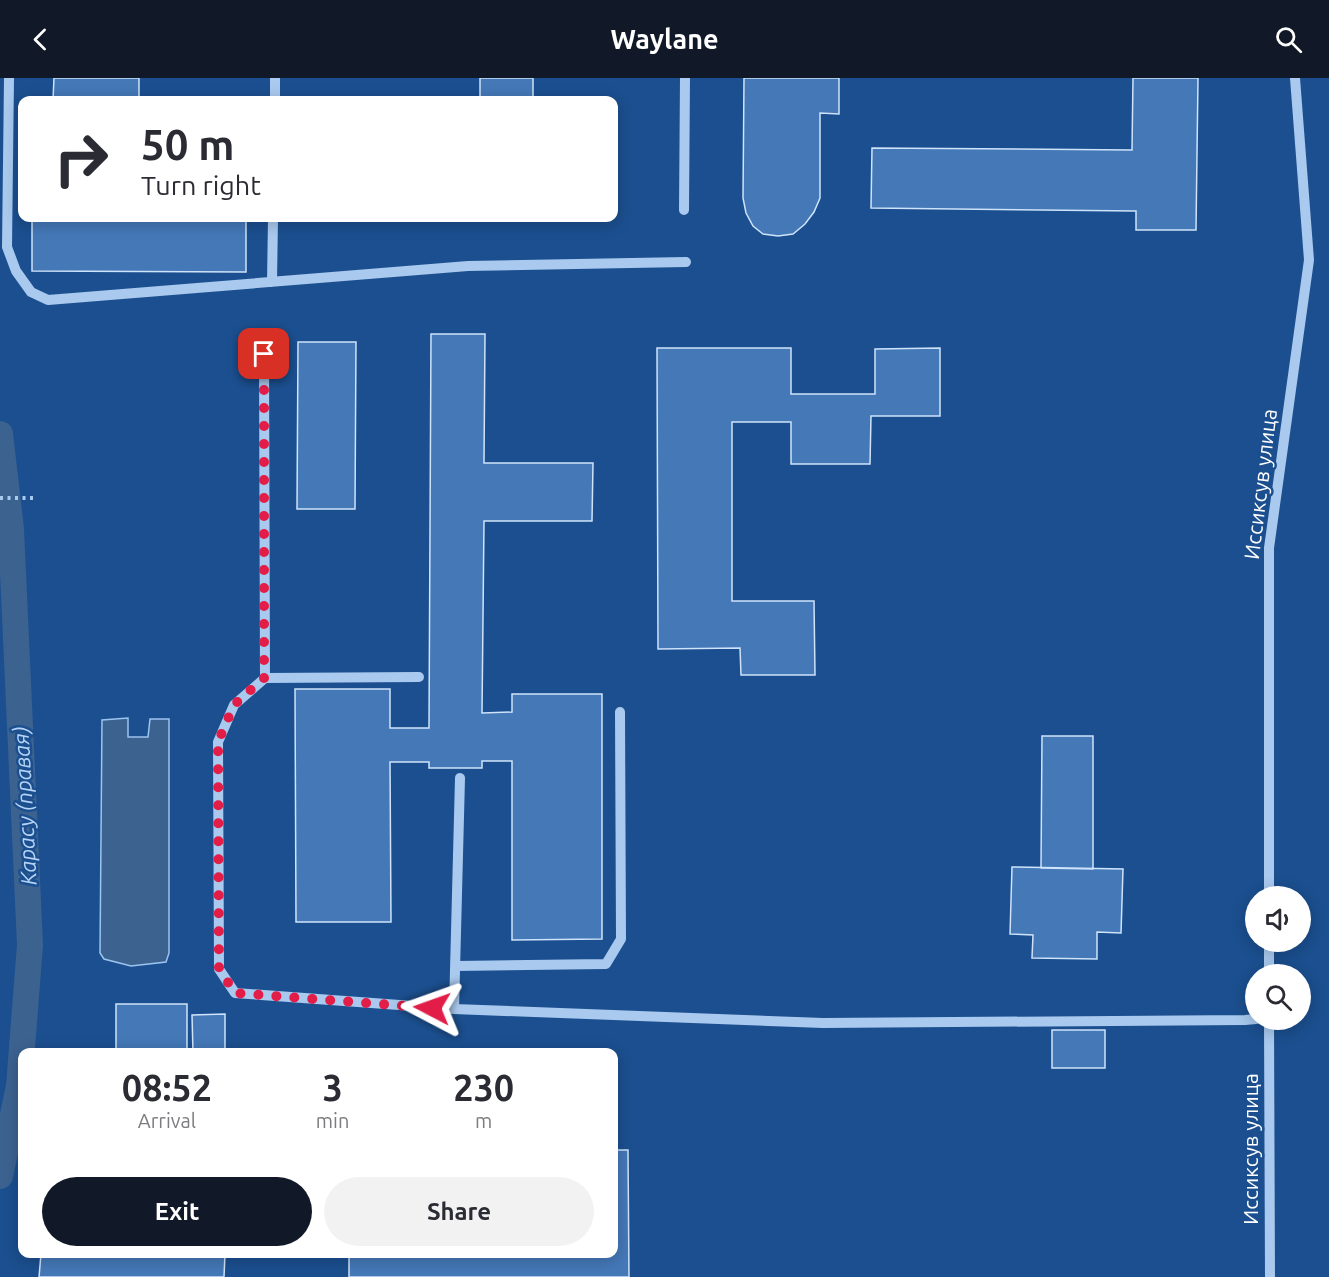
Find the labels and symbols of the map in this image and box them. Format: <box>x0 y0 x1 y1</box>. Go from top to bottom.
pin <box>238 328 289 379</box>
street label: Иссиксув улица <box>1239 407 1281 561</box>
water label: Карасу (правая) <box>7 726 42 886</box>
position arrow <box>400 976 464 1040</box>
street label: Иссиксув улица <box>1238 1073 1262 1225</box>

